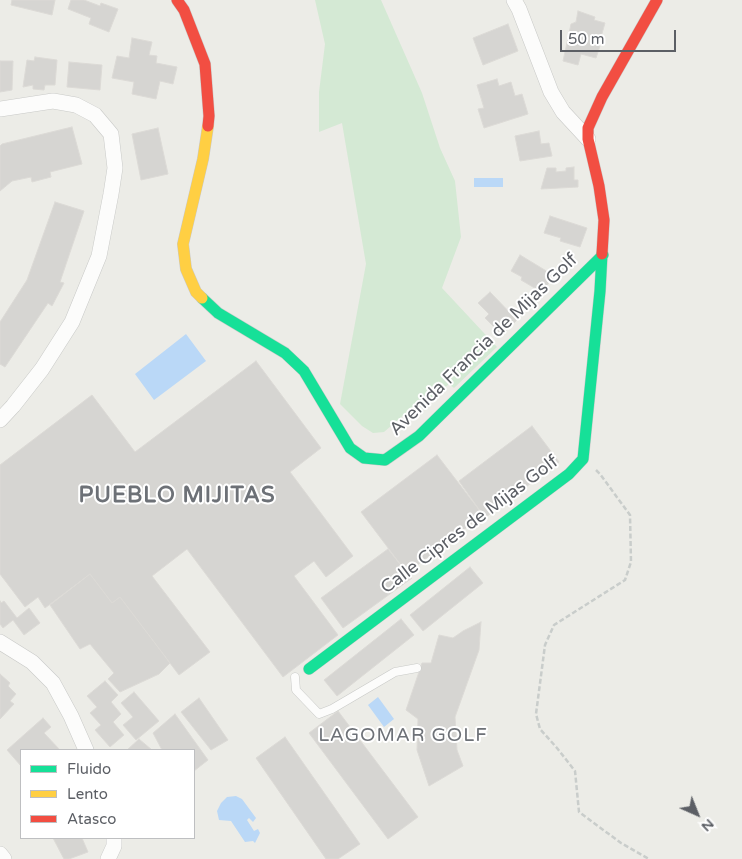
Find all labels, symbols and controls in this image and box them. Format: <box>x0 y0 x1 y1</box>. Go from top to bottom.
scale bar <box>562 20 678 52</box>
text: 50 m <box>568 30 605 48</box>
street label: Avenida Francia de Mijas Golf <box>385 249 583 441</box>
street label: Calle Cipres de Mijas Golf <box>377 451 563 599</box>
district label: PUEBLO MIJITAS <box>77 483 277 509</box>
district label: LAGOMAR GOLF <box>317 725 489 747</box>
legend <box>20 749 195 839</box>
text: Fluido <box>67 760 111 778</box>
text: Lento <box>67 785 108 803</box>
north arrow <box>672 789 722 839</box>
text: Atasco <box>67 810 116 828</box>
text: N <box>698 815 718 835</box>

